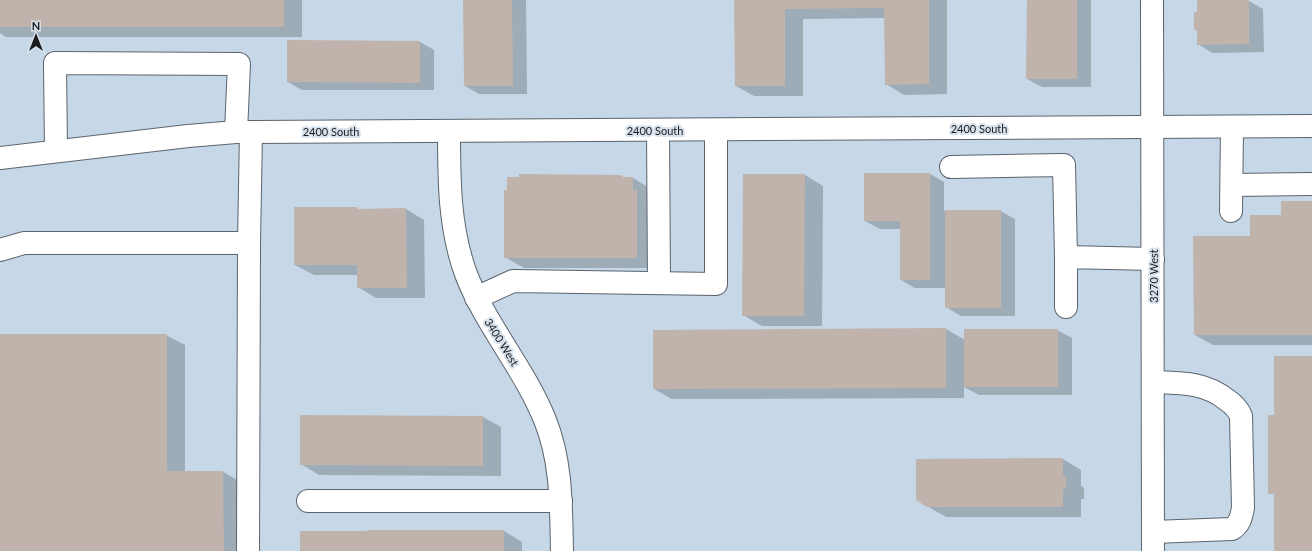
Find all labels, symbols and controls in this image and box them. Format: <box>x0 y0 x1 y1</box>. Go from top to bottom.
north arrow <box>16 16 56 56</box>
text: N <box>32 19 40 32</box>
street label: 2400 South <box>951 122 1007 135</box>
street label: 2400 South <box>627 124 683 137</box>
street label: 2400 South <box>303 125 359 138</box>
street label: 3270 West <box>1147 249 1160 303</box>
street label: 3400 West <box>482 316 522 368</box>

